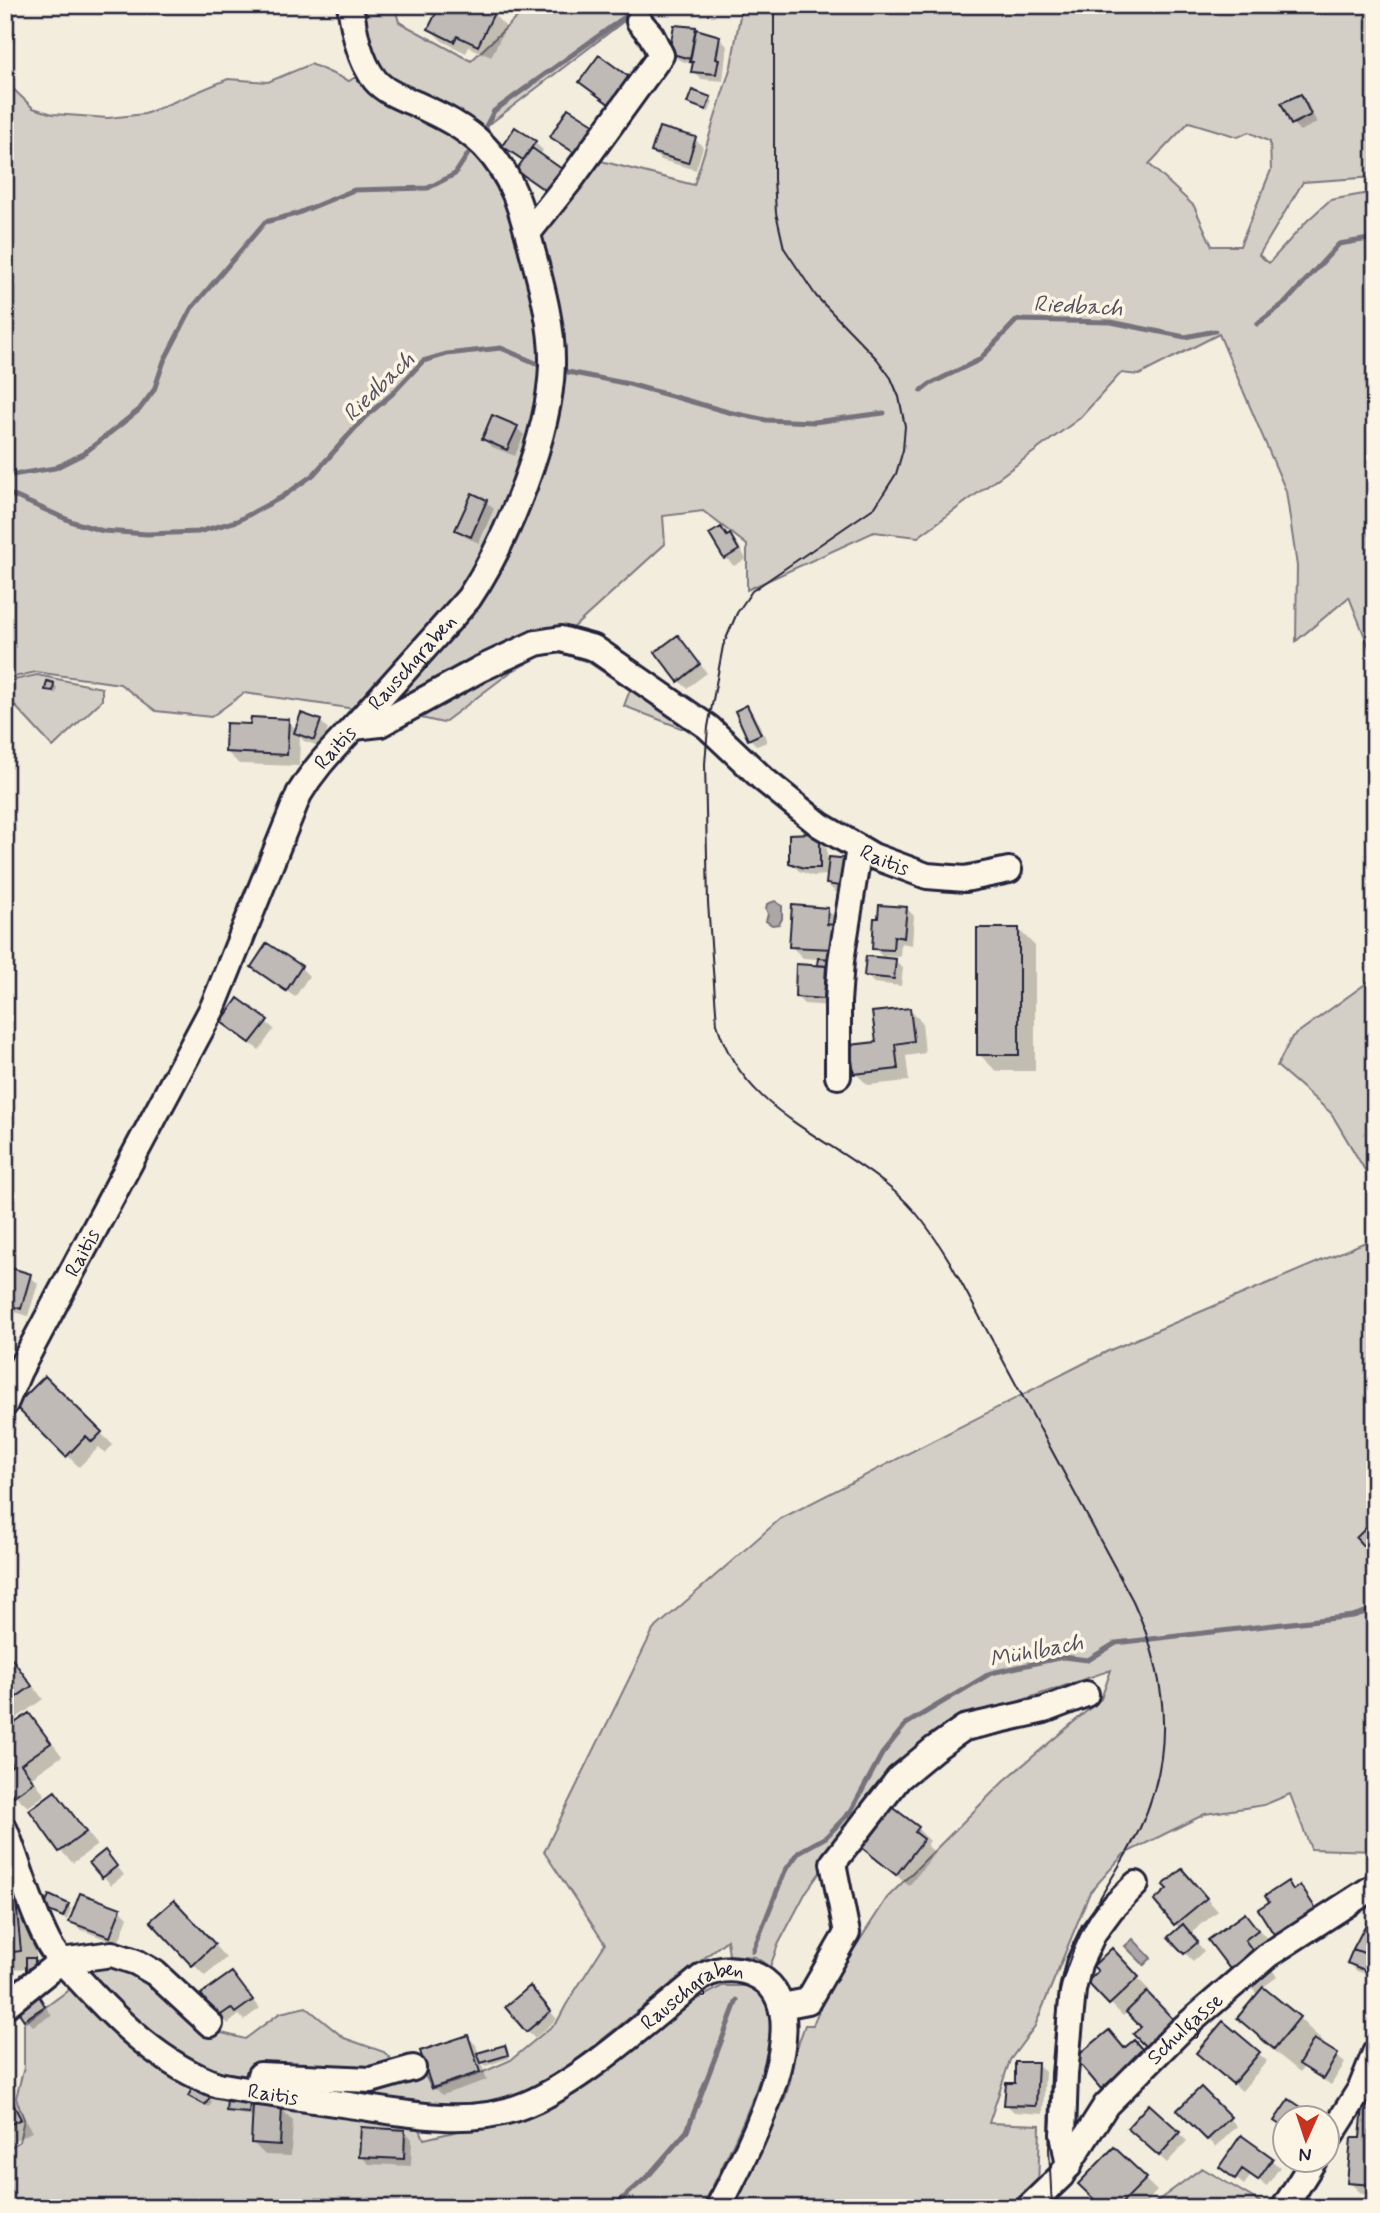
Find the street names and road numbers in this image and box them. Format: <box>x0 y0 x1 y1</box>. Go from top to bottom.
street label: Rauschgraben <box>362 609 463 717</box>
street label: Raitis <box>308 720 363 776</box>
street label: Raitis <box>854 838 913 883</box>
street label: Raitis <box>59 1224 107 1282</box>
street label: Rauschgraben <box>635 1956 746 2037</box>
street label: Schulgasse <box>1141 1987 1230 2071</box>
street label: Raitis <box>245 2077 300 2113</box>

